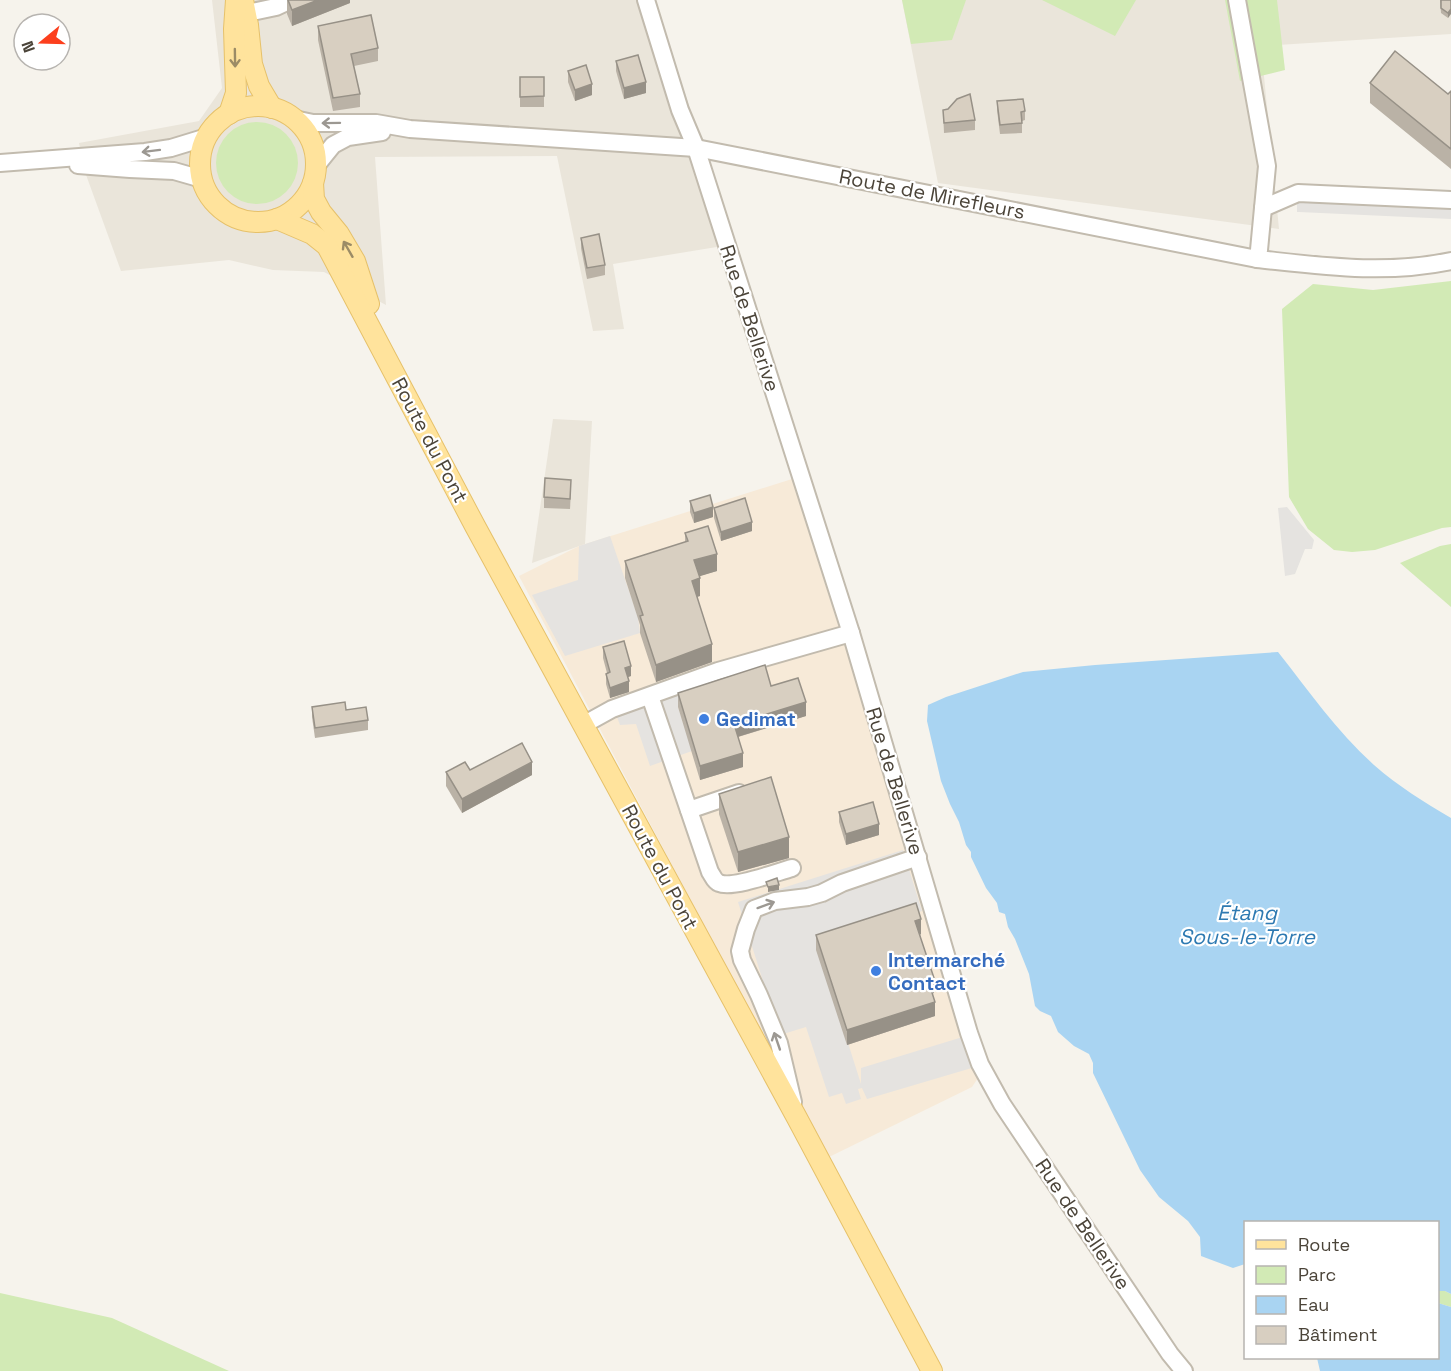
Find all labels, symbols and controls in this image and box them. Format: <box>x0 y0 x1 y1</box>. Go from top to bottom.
north arrow <box>12 12 72 72</box>
text: N <box>17 38 40 55</box>
one-way arrow <box>229 47 240 67</box>
one-way arrow <box>322 117 342 129</box>
one-way arrow <box>141 146 161 157</box>
street label: Route de Mirefleurs <box>837 163 1027 225</box>
one-way arrow <box>341 241 353 258</box>
street label: Rue de Bellerive <box>714 241 786 395</box>
street label: Route du Pont <box>386 373 474 507</box>
street label: Rue de Bellerive <box>860 704 930 858</box>
place label: Gedimat <box>716 706 796 732</box>
marker: Gedimat <box>697 712 711 726</box>
street label: Route du Pont <box>616 800 704 934</box>
one-way arrow <box>756 898 775 909</box>
water label: Étang Sous-le-Torre <box>1179 899 1316 950</box>
place label: Intermarché Contact <box>888 947 1005 996</box>
marker: Intermarché Contact <box>869 964 883 978</box>
one-way arrow <box>771 1032 782 1051</box>
street label: Rue de Bellerive <box>1029 1153 1137 1295</box>
legend <box>1244 1221 1439 1359</box>
text: Route <box>1298 1233 1350 1256</box>
text: Parc <box>1298 1263 1336 1286</box>
text: Eau <box>1298 1293 1329 1316</box>
text: Bâtiment <box>1298 1323 1378 1346</box>

